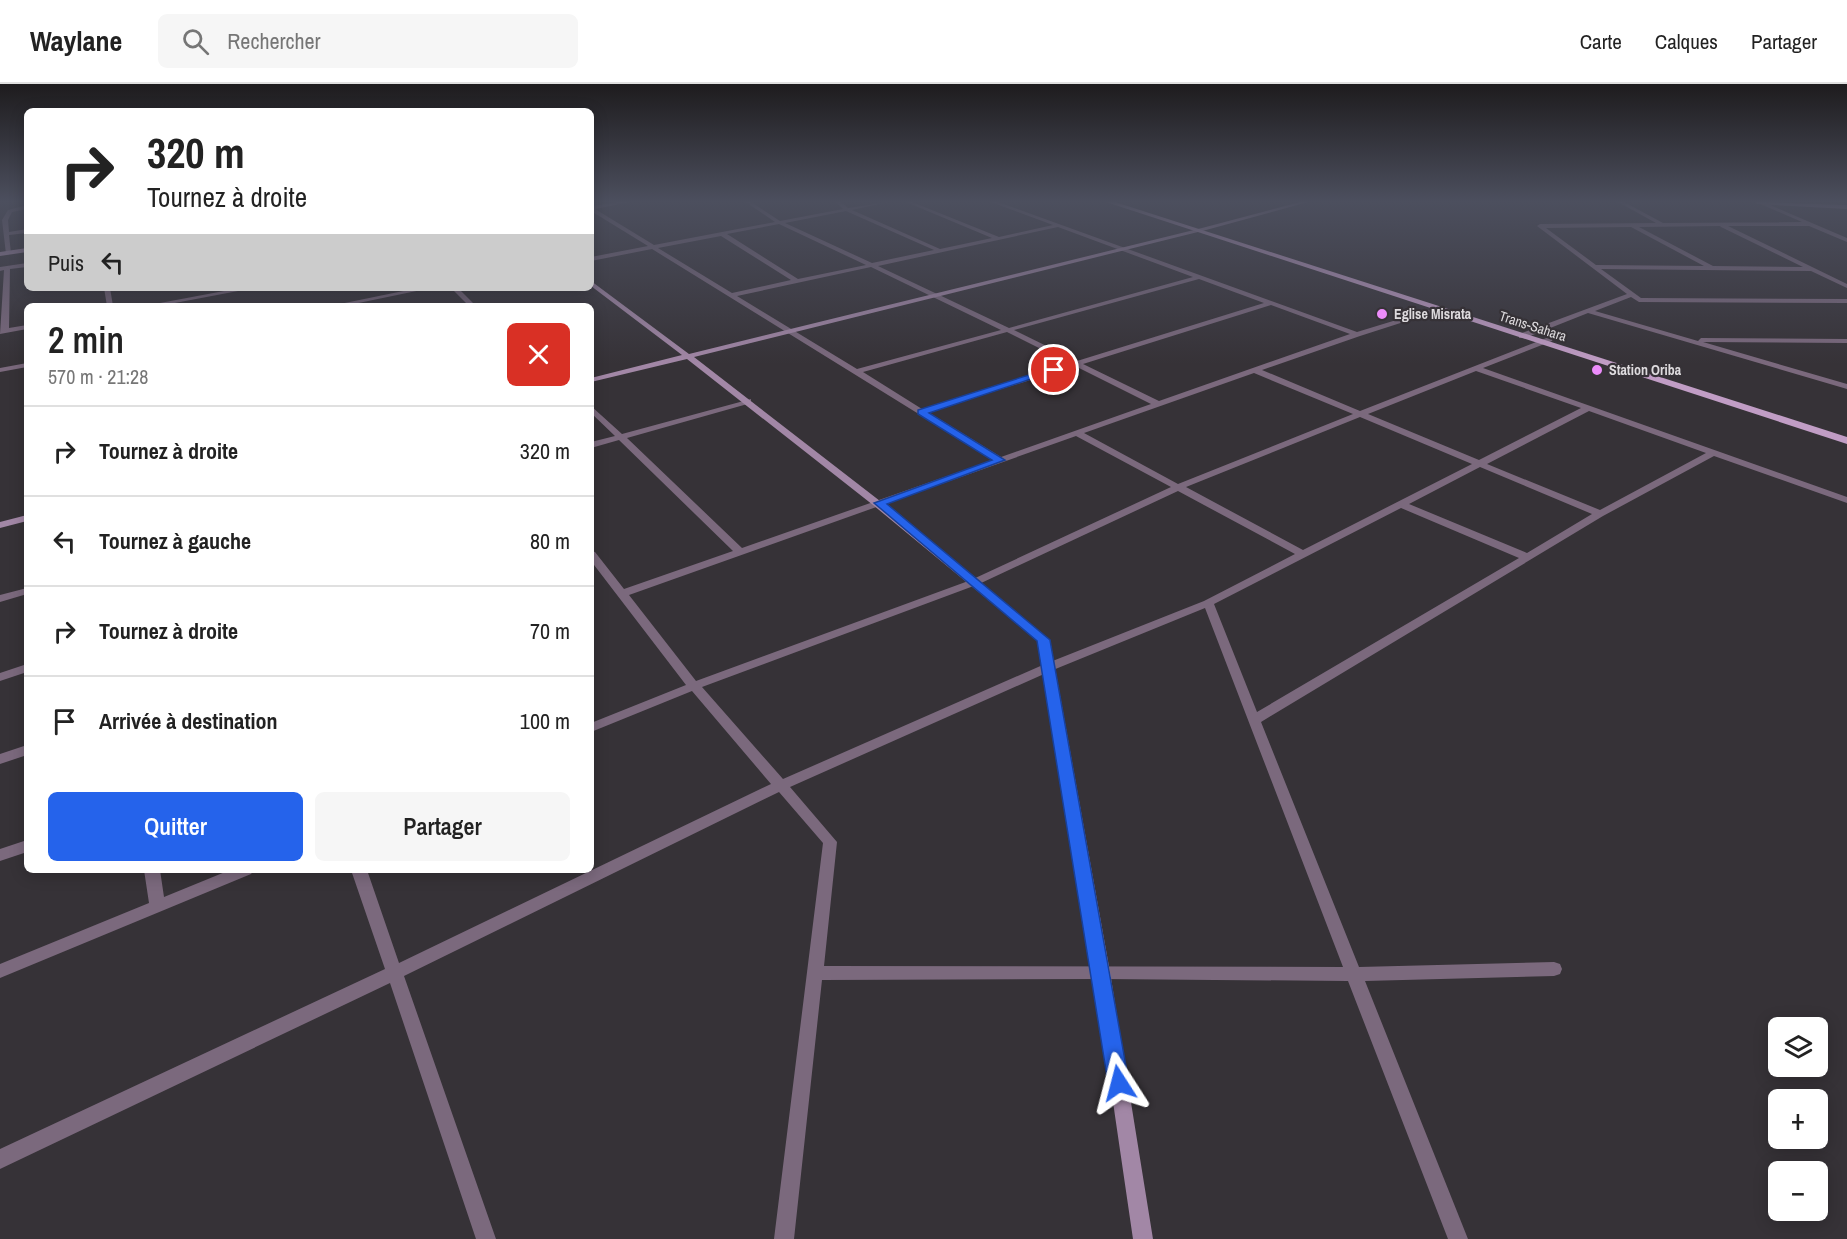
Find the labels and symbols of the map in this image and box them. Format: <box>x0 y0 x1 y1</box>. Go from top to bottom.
place label: Eglise Misrata <box>1394 305 1472 323</box>
marker: Eglise Misrata <box>1375 307 1389 321</box>
street label: Trans-Sahara <box>1497 307 1570 346</box>
pin <box>1028 344 1079 395</box>
place label: Station Oriba <box>1609 361 1682 379</box>
marker: Station Oriba <box>1590 363 1604 377</box>
position arrow <box>1087 1051 1151 1115</box>

